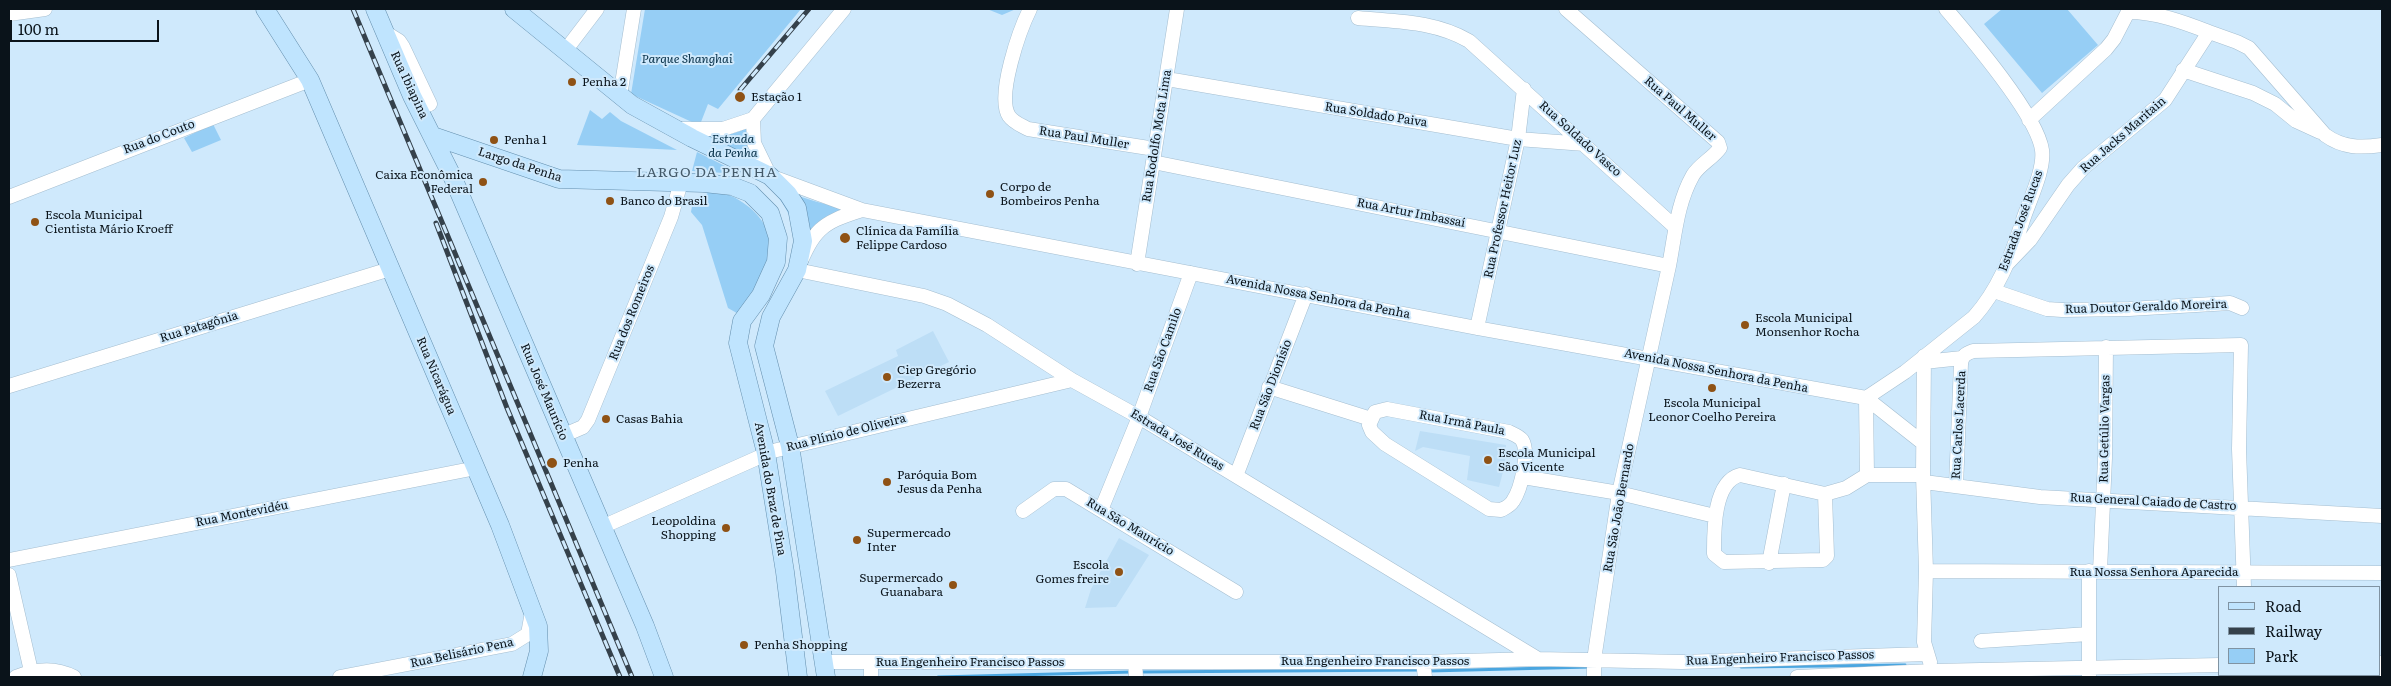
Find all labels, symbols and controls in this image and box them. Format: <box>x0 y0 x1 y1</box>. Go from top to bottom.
scale bar <box>12 10 161 42</box>
text: 100 m <box>18 17 59 40</box>
street label: Rua Ibiapina <box>387 49 431 121</box>
park label: Parque Shanghai <box>641 52 733 66</box>
street label: Rua Rodolfo Mota Lima <box>1139 69 1175 203</box>
street label: Rua Paul Muller <box>1641 74 1719 144</box>
place label: Penha 2 <box>582 75 626 89</box>
marker: Penha 2 <box>566 76 578 88</box>
marker: Estação 1 <box>733 90 747 104</box>
place label: Estação 1 <box>751 90 802 104</box>
street label: Rua Jacks Maritain <box>2077 94 2169 176</box>
street label: Rua Soldado Vasco <box>1536 98 1624 180</box>
street label: Rua Soldado Paiva <box>1324 100 1428 130</box>
street label: Rua do Couto <box>121 117 197 157</box>
street label: Rua Paul Muller <box>1038 124 1130 152</box>
park label: Estrada da Penha <box>708 132 758 160</box>
place label: Penha 1 <box>504 133 547 147</box>
marker: Penha 1 <box>488 134 500 146</box>
street label: Rua Professor Heitor Luz <box>1481 138 1525 280</box>
street label: Largo da Penha <box>476 145 564 185</box>
district label: LARGO DA PENHA <box>635 165 779 181</box>
place label: Caixa Econômica Federal <box>375 168 473 196</box>
street label: Estrada José Rucas <box>1996 169 2046 273</box>
marker: Caixa Econômica Federal <box>477 176 489 188</box>
place label: Corpo de Bombeiros Penha <box>1000 180 1100 208</box>
marker: Corpo de Bombeiros Penha <box>984 188 996 200</box>
place label: Banco do Brasil <box>620 194 708 208</box>
marker: Banco do Brasil <box>604 195 616 207</box>
street label: Rua Artur Imbassaí <box>1355 195 1467 231</box>
place label: Escola Municipal Cientista Mário Kroeff <box>45 208 173 236</box>
marker: Escola Municipal Cientista Mário Kroeff <box>29 216 41 228</box>
place label: Clínica da Família Felippe Cardoso <box>856 224 959 252</box>
marker: Clínica da Família Felippe Cardoso <box>838 231 852 245</box>
street label: Rua dos Romeiros <box>606 263 658 363</box>
street label: Avenida Nossa Senhora da Penha <box>1225 272 1411 322</box>
street label: Rua Doutor Geraldo Moreira <box>2065 297 2227 317</box>
street label: Rua São Camilo <box>1141 306 1185 394</box>
street label: Rua Patagônia <box>158 308 240 346</box>
place label: Escola Municipal Monsenhor Rocha <box>1755 311 1860 339</box>
marker: Escola Municipal Monsenhor Rocha <box>1739 319 1751 331</box>
street label: Rua Nicarágua <box>413 335 459 417</box>
street label: Rua São Dionísio <box>1247 338 1295 432</box>
street label: Rua José Maurício <box>517 341 571 443</box>
street label: Avenida Nossa Senhora da Penha <box>1623 346 1809 396</box>
place label: Ciep Gregório Bezerra <box>897 363 976 391</box>
street label: Rua Carlos Lacerda <box>1949 370 1969 480</box>
marker: Ciep Gregório Bezerra <box>881 371 893 383</box>
street label: Rua Getúlio Vargas <box>2097 375 2113 483</box>
marker: Escola Municipal Leonor Coelho Pereira <box>1706 382 1718 394</box>
place label: Escola Municipal Leonor Coelho Pereira <box>1648 396 1776 424</box>
street label: Estrada José Rucas <box>1128 406 1226 474</box>
street label: Rua Irmã Paula <box>1418 408 1506 438</box>
street label: Rua Plínio de Oliveira <box>785 411 907 455</box>
place label: Casas Bahia <box>616 412 683 426</box>
marker: Casas Bahia <box>600 413 612 425</box>
street label: Avenida do Braz de Pina <box>751 421 789 557</box>
street label: Rua São João Bernardo <box>1601 443 1637 573</box>
place label: Escola Municipal São Vicente <box>1498 446 1596 474</box>
marker: Escola Municipal São Vicente <box>1482 454 1494 466</box>
marker: Penha <box>545 456 559 470</box>
place label: Penha <box>563 456 599 470</box>
place label: Paróquia Bom Jesus da Penha <box>897 468 982 496</box>
marker: Paróquia Bom Jesus da Penha <box>881 476 893 488</box>
street label: Rua General Caiado de Castro <box>2069 490 2237 514</box>
street label: Rua São Maurício <box>1084 495 1176 559</box>
street label: Rua Montevidéu <box>195 498 289 530</box>
place label: Leopoldina Shopping <box>651 514 716 542</box>
marker: Leopoldina Shopping <box>720 522 732 534</box>
place label: Supermercado Inter <box>867 526 951 554</box>
marker: Supermercado Inter <box>851 534 863 546</box>
place label: Escola Gomes freire <box>1035 558 1109 586</box>
street label: Rua Nossa Senhora Aparecida <box>2069 565 2239 579</box>
marker: Escola Gomes freire <box>1113 566 1125 578</box>
place label: Supermercado Guanabara <box>859 571 943 599</box>
marker: Supermercado Guanabara <box>947 579 959 591</box>
legend <box>2218 586 2381 676</box>
text: Road <box>2265 594 2301 617</box>
text: Railway <box>2265 619 2322 642</box>
street label: Rua Belisário Pena <box>409 635 515 671</box>
place label: Penha Shopping <box>754 638 847 652</box>
marker: Penha Shopping <box>738 639 750 651</box>
text: Park <box>2265 644 2298 667</box>
street label: Rua Engenheiro Francisco Passos <box>1686 648 1874 668</box>
street label: Rua Engenheiro Francisco Passos <box>1281 654 1469 668</box>
street label: Rua Engenheiro Francisco Passos <box>876 655 1064 669</box>

